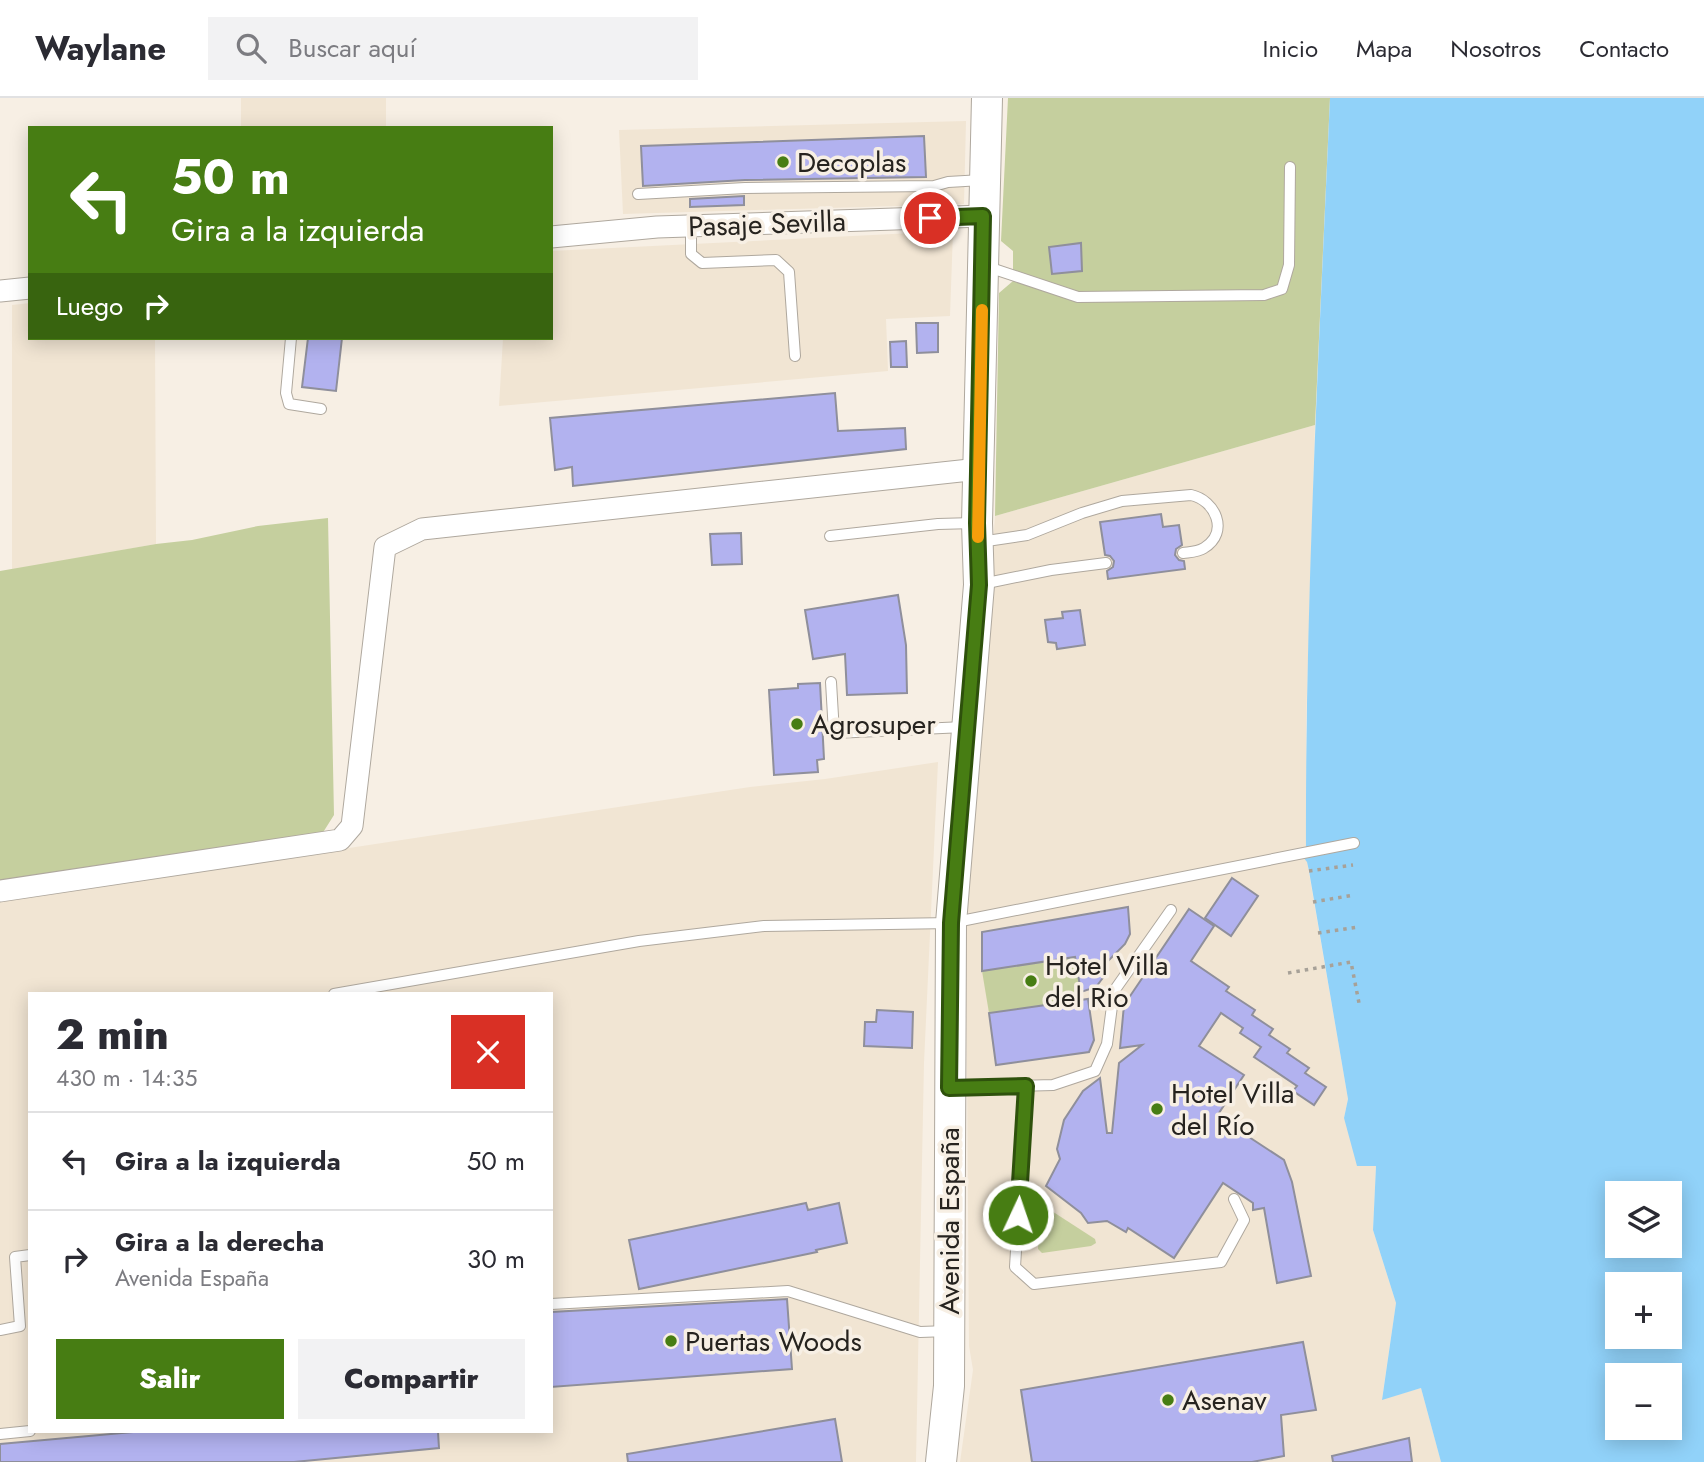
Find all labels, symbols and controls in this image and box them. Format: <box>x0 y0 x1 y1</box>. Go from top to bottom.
search box <box>208 17 698 80</box>
text: Waylane <box>35 25 166 72</box>
icon: search <box>232 29 270 67</box>
text: Buscar aquí <box>288 29 416 67</box>
text: Inicio <box>1263 31 1318 66</box>
text: Mapa <box>1356 31 1412 66</box>
text: Nosotros <box>1450 31 1541 66</box>
text: Contacto <box>1579 31 1669 66</box>
text: 50 m <box>171 142 290 212</box>
place label: Decoplas <box>797 142 906 183</box>
icon: left <box>56 154 147 245</box>
marker: Decoplas <box>775 154 791 170</box>
pin <box>900 188 960 248</box>
icon: arrive <box>911 199 949 237</box>
street label: Pasaje Sevilla <box>687 201 847 247</box>
text: Gira a la izquierda <box>171 207 424 253</box>
text: Luego <box>56 287 123 325</box>
icon: right <box>137 287 175 325</box>
place label: Agrosuper <box>811 704 936 745</box>
marker: Agrosuper <box>789 716 805 732</box>
place label: Hotel Villa del Rio <box>1045 945 1168 1018</box>
marker: Hotel Villa del Rio <box>1023 973 1039 989</box>
text: 2 min <box>56 1004 169 1065</box>
button: close <box>451 1015 525 1089</box>
text: 430 m · 14:35 <box>56 1061 198 1095</box>
place label: Hotel Villa del Río <box>1171 1073 1294 1146</box>
marker: Hotel Villa del Río <box>1149 1101 1165 1117</box>
street label: Avenida España <box>929 1127 970 1315</box>
icon: left <box>56 1142 94 1180</box>
text: Gira a la izquierda <box>115 1142 341 1180</box>
text: 50 m <box>467 1142 525 1180</box>
position arrow <box>981 1178 1055 1252</box>
map controls <box>1605 1181 1682 1440</box>
button: layers <box>1605 1181 1682 1258</box>
text: Gira a la derecha <box>115 1223 324 1261</box>
icon: right <box>56 1240 94 1278</box>
text: 30 m <box>467 1240 525 1278</box>
text: Avenida España <box>115 1261 269 1295</box>
button: + <box>1605 1272 1682 1349</box>
place label: Puertas Woods <box>685 1321 862 1362</box>
marker: Puertas Woods <box>663 1333 679 1349</box>
button: Salir <box>56 1339 284 1419</box>
button: Compartir <box>298 1339 525 1419</box>
button: − <box>1605 1363 1682 1440</box>
place label: Asenav <box>1182 1380 1267 1421</box>
marker: Asenav <box>1160 1392 1176 1408</box>

